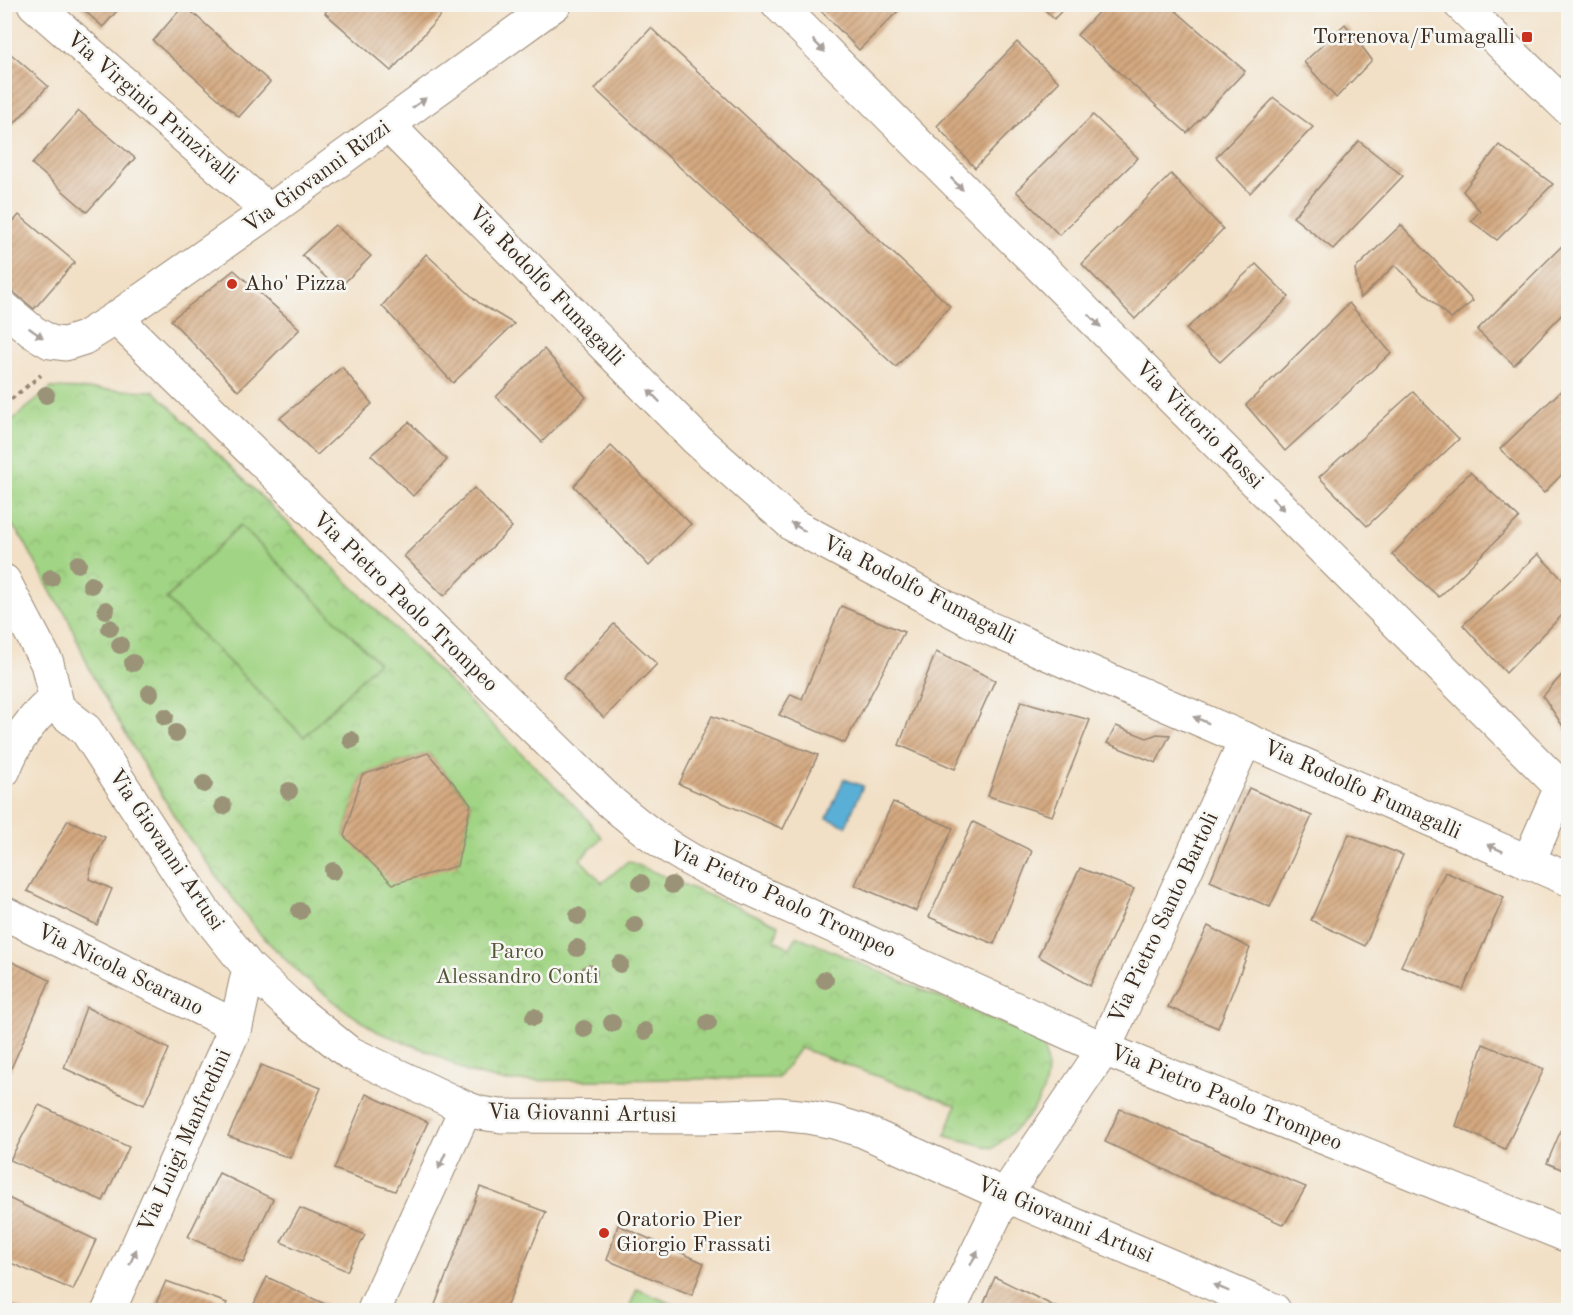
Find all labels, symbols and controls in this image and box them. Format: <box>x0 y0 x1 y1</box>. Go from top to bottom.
place label: Torrenova/Fumagalli <box>1313 26 1515 48</box>
street label: Via Virginio Prinzivalli <box>62 28 242 188</box>
marker: Torrenova/Fumagalli <box>1520 30 1534 44</box>
one-way arrow <box>812 38 826 52</box>
one-way arrow <box>410 97 426 109</box>
street label: Via Giovanni Rizzi <box>240 117 394 237</box>
one-way arrow <box>950 176 964 190</box>
street label: Via Rodolfo Fumagalli <box>464 201 628 371</box>
place label: Aho' Pizza <box>244 273 346 295</box>
marker: Aho' Pizza <box>225 277 239 291</box>
one-way arrow <box>1088 314 1102 328</box>
one-way arrow <box>28 327 44 338</box>
street label: Via Vittorio Rossi <box>1131 357 1267 493</box>
one-way arrow <box>648 390 662 404</box>
one-way arrow <box>1270 496 1284 510</box>
street label: Via Pietro Paolo Trompeo <box>308 508 502 696</box>
one-way arrow <box>790 522 806 533</box>
street label: Via Rodolfo Fumagalli <box>819 532 1019 648</box>
one-way arrow <box>1193 715 1210 724</box>
street label: Via Rodolfo Fumagalli <box>1260 736 1464 844</box>
street label: Via Giovanni Artusi <box>104 765 228 935</box>
street label: Via Pietro Santo Bartoli <box>1105 809 1223 1027</box>
street label: Via Pietro Paolo Trompeo <box>665 838 899 962</box>
one-way arrow <box>1487 844 1504 853</box>
street label: Via Nicola Scarano <box>33 920 207 1020</box>
park label: Parco Alessandro Conti <box>435 941 599 988</box>
street label: Via Pietro Paolo Trompeo <box>1107 1041 1345 1155</box>
street label: Via Luigi Manfredini <box>135 1046 235 1236</box>
street label: Via Giovanni Artusi <box>487 1101 677 1127</box>
one-way arrow <box>437 1153 446 1170</box>
street label: Via Giovanni Artusi <box>974 1173 1156 1267</box>
place label: Oratorio Pier Giorgio Frassati <box>616 1209 771 1256</box>
marker: Oratorio Pier Giorgio Frassati <box>597 1226 611 1240</box>
one-way arrow <box>129 1248 138 1266</box>
one-way arrow <box>969 1249 979 1267</box>
one-way arrow <box>1212 1283 1229 1292</box>

